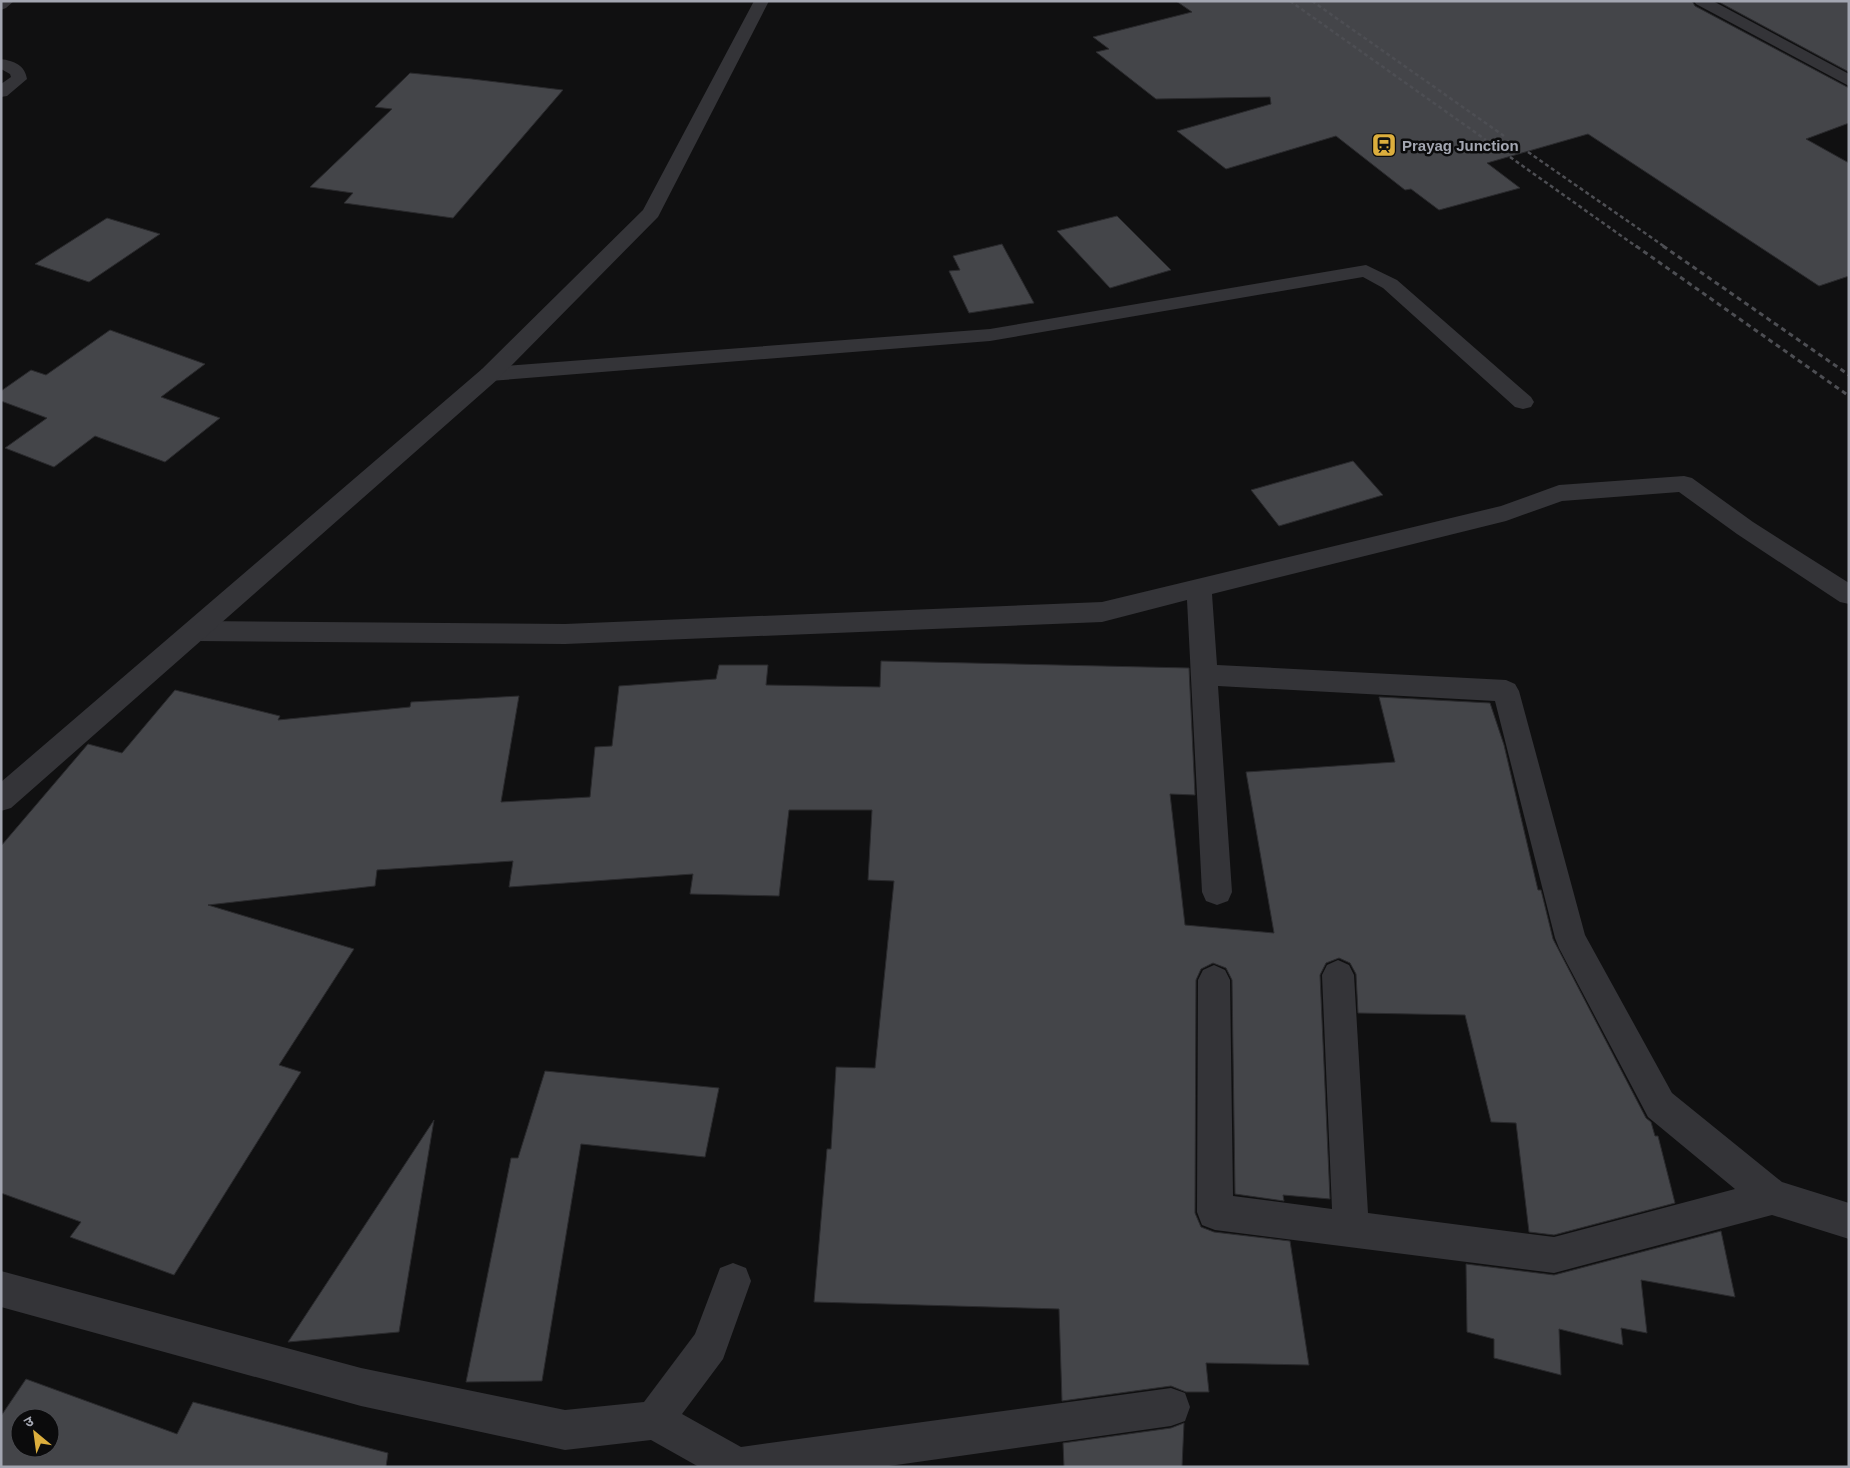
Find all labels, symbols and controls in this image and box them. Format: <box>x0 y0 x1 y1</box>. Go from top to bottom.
station icon: Prayag Junction <box>1371 132 1397 158</box>
place label: Prayag Junction <box>1402 137 1519 154</box>
north arrow <box>10 1408 60 1458</box>
text: उ <box>21 1412 37 1431</box>

